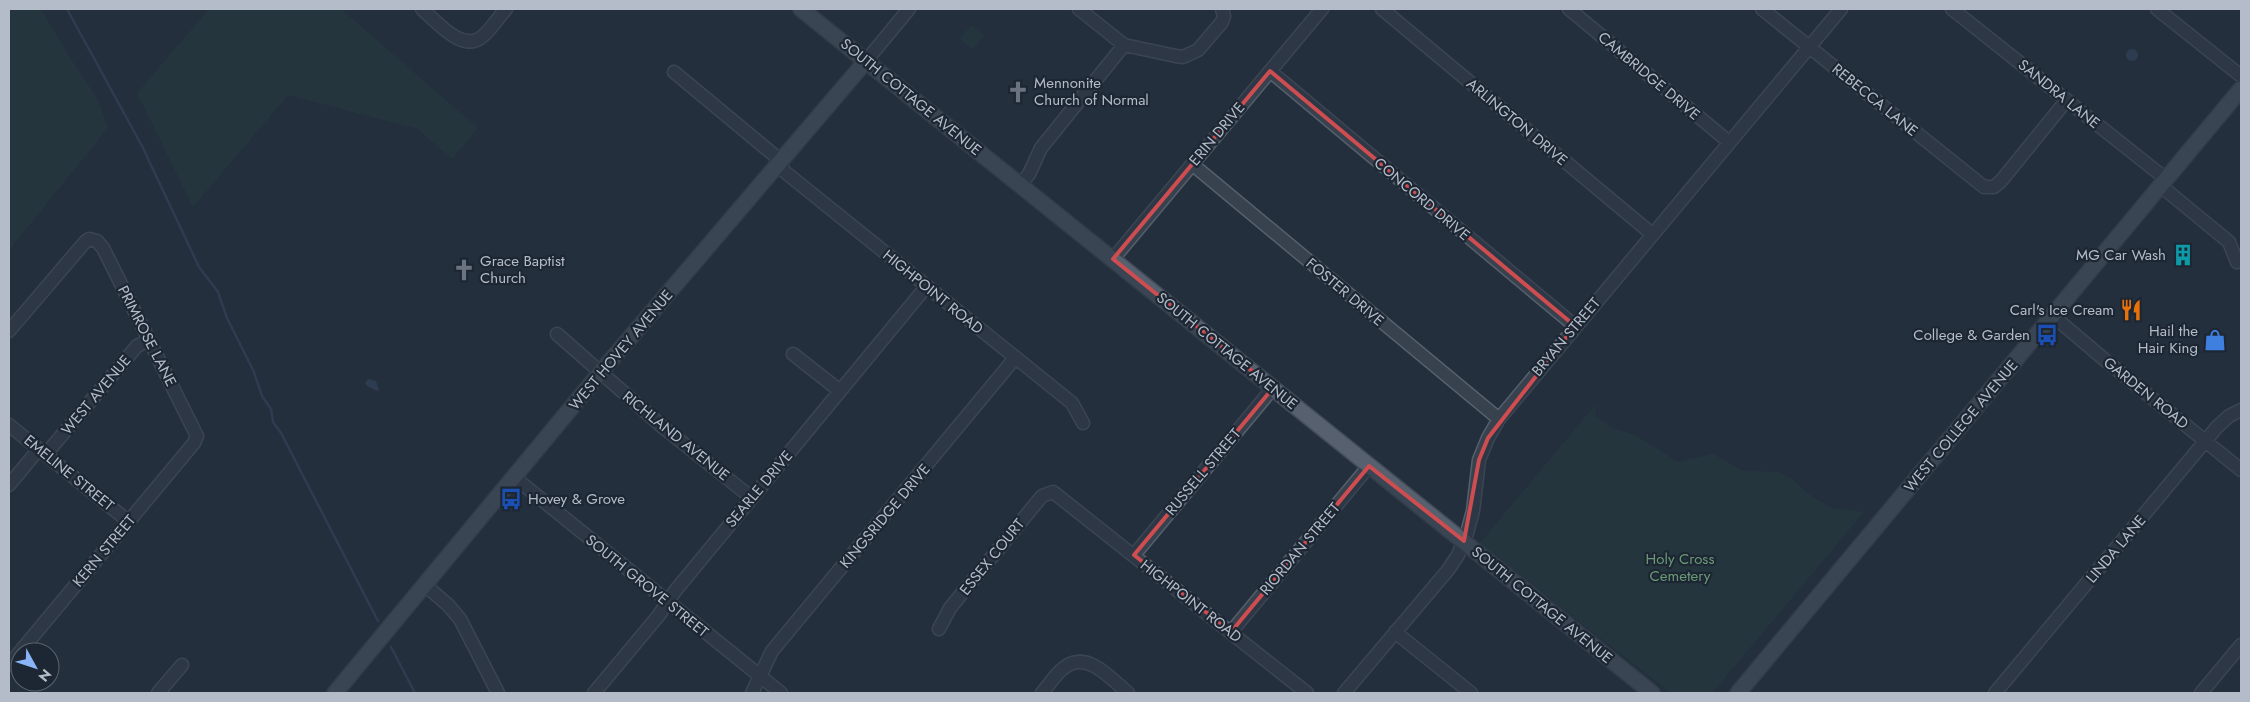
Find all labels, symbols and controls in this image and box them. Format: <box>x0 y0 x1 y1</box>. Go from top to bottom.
street label: CAMBRIDGE DRIVE <box>1593 27 1705 125</box>
street label: SOUTH COTTAGE AVENUE <box>836 33 986 161</box>
street label: SANDRA LANE <box>2013 54 2105 134</box>
street label: REBECCA LANE <box>1827 58 1923 142</box>
place label: Mennonite Church of Normal <box>1034 72 1149 111</box>
street label: ARLINGTON DRIVE <box>1462 73 1572 171</box>
church icon: Mennonite Church of Normal <box>1005 79 1031 105</box>
street label: ERIN DRIVE <box>1184 97 1250 171</box>
street label: CONCORD DRIVE <box>1369 152 1475 246</box>
building icon: MG Car Wash <box>2170 242 2196 268</box>
place label: MG Car Wash <box>2076 244 2166 266</box>
street label: HIGHPOINT ROAD <box>878 245 988 339</box>
place label: Grace Baptist Church <box>480 250 565 289</box>
street label: FOSTER DRIVE <box>1301 253 1389 331</box>
church icon: Grace Baptist Church <box>451 257 477 283</box>
street label: PRIMROSE LANE <box>112 282 182 390</box>
street label: WEST HOVEY AVENUE <box>564 285 678 415</box>
street label: SOUTH COTTAGE AVENUE <box>1152 287 1302 415</box>
street label: BRYAN STREET <box>1526 293 1606 381</box>
restaurant icon: Carl's Ice Cream <box>2118 297 2144 323</box>
place label: Carl's Ice Cream <box>2010 299 2114 321</box>
place label: Hail the Hair King <box>2138 320 2198 359</box>
bus stop icon: College & Garden <box>2034 322 2060 348</box>
place label: College & Garden <box>1913 324 2030 346</box>
shop icon: Hail the Hair King <box>2202 327 2228 353</box>
street label: WEST AVENUE <box>56 350 136 440</box>
street label: GARDEN ROAD <box>2099 352 2193 434</box>
street label: WEST COLLEGE AVENUE <box>1899 355 2023 497</box>
street label: RICHLAND AVENUE <box>618 386 734 486</box>
street label: RUSSELL STREET <box>1160 424 1246 520</box>
street label: EMELINE STREET <box>19 430 119 516</box>
street label: SEARLE DRIVE <box>720 446 798 532</box>
street label: KINGSRIDGE DRIVE <box>835 459 935 573</box>
bus stop icon: Hovey & Grove <box>498 486 524 512</box>
place label: Hovey & Grove <box>528 488 625 510</box>
street label: RIORDAN STREET <box>1255 498 1345 600</box>
street label: KERN STREET <box>67 510 141 592</box>
street label: LINDA LANE <box>2081 510 2151 588</box>
street label: ESSEX COURT <box>954 514 1030 600</box>
street label: SOUTH GROVE STREET <box>581 529 713 643</box>
street label: SOUTH COTTAGE AVENUE <box>1467 541 1617 669</box>
park label: Holy Cross Cemetery <box>1646 548 1714 587</box>
street label: HIGHPOINT ROAD <box>1136 554 1246 648</box>
north arrow <box>10 642 60 692</box>
text: N <box>34 665 56 686</box>

